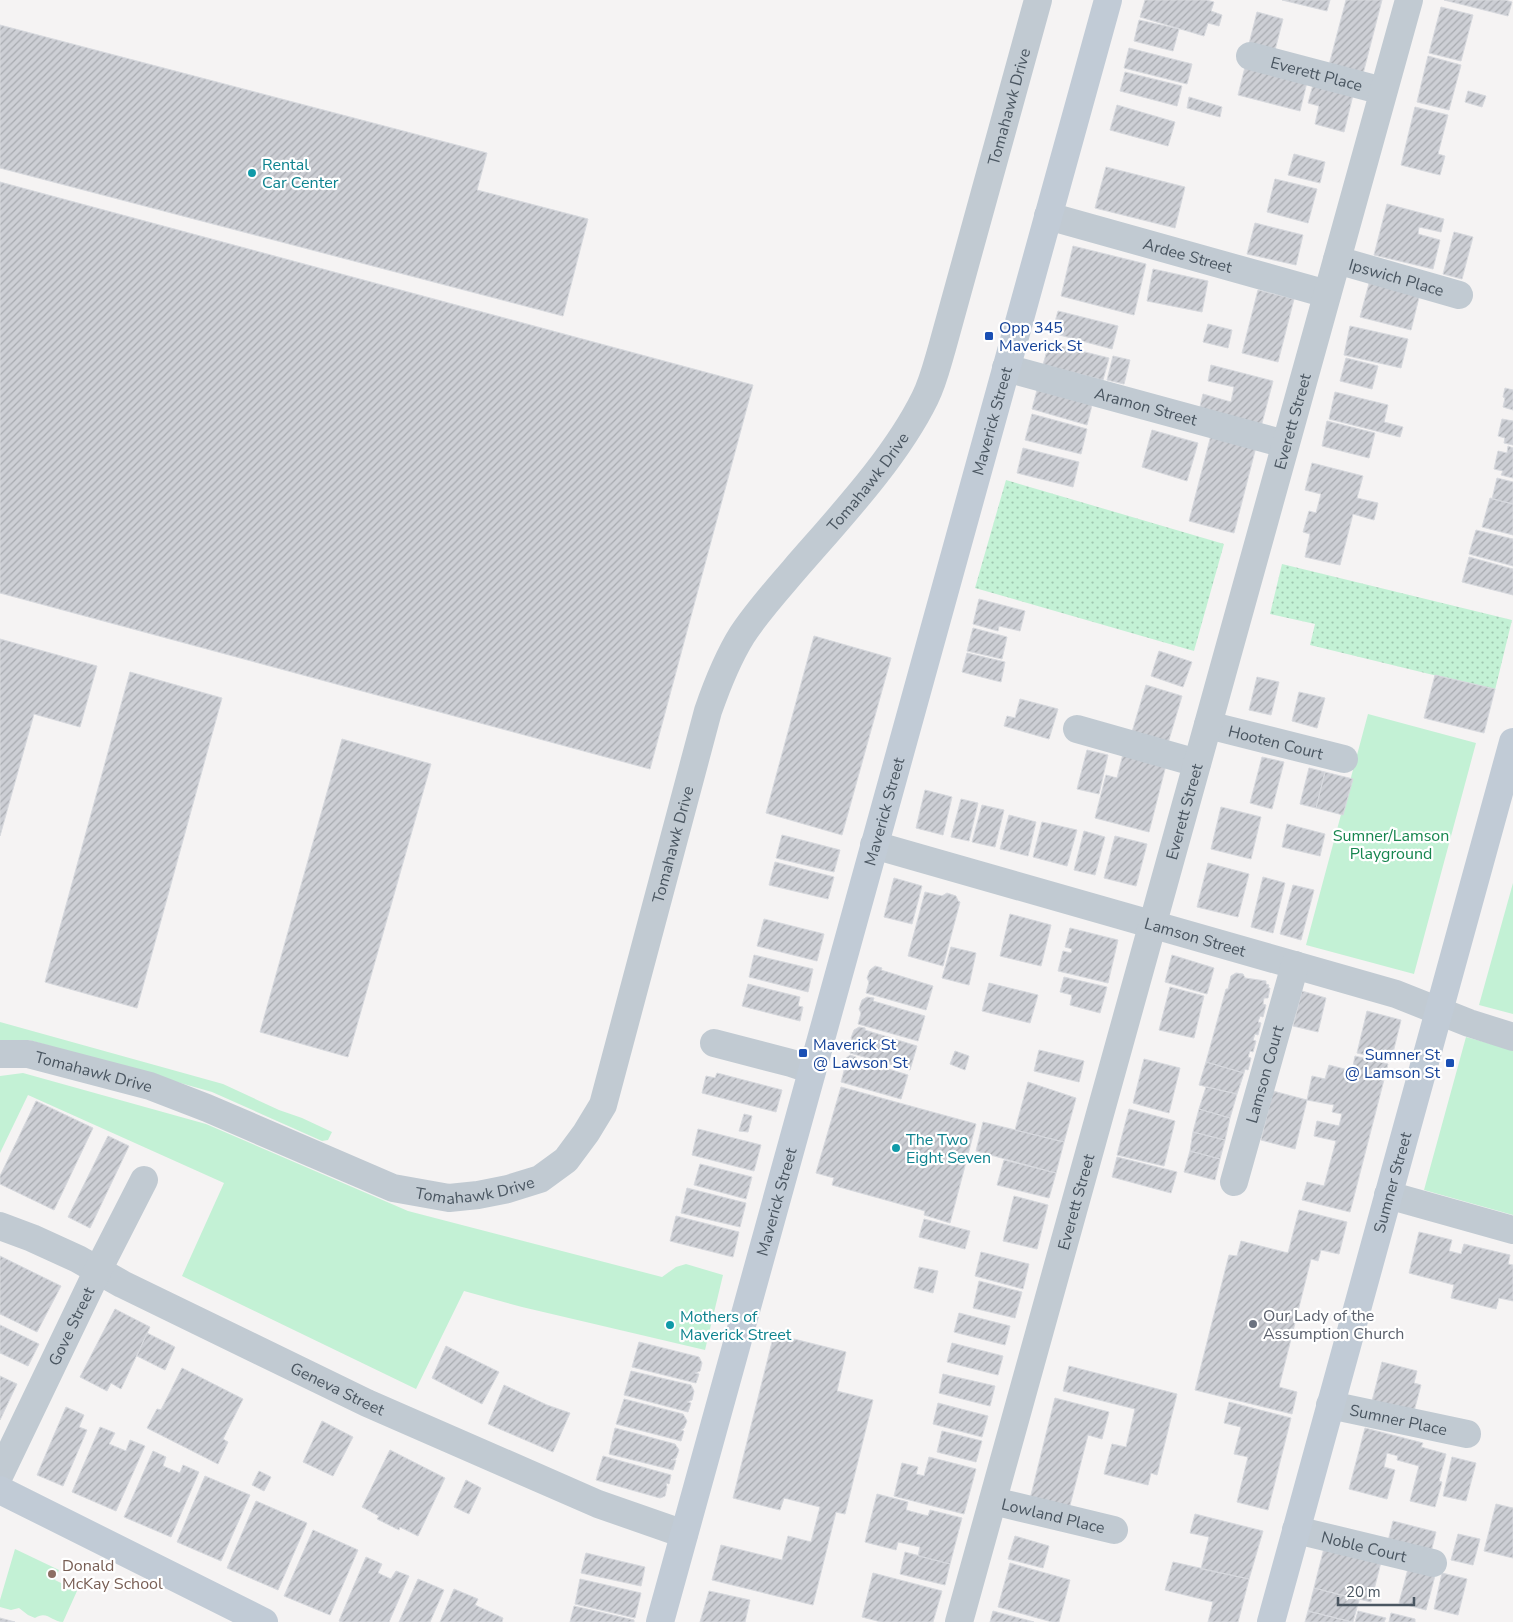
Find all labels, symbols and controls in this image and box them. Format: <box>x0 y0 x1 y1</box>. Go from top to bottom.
street label: Tomahawk Drive <box>983 46 1036 168</box>
street label: Everett Place <box>1268 52 1365 97</box>
place label: Rental Car Center <box>262 154 339 194</box>
marker: Rental Car Center <box>246 167 258 179</box>
street label: Ardee Street <box>1140 233 1235 279</box>
street label: Ipswich Place <box>1346 254 1446 302</box>
place label: Opp 345 Maverick St <box>999 317 1082 357</box>
marker: Opp 345 Maverick St <box>983 330 995 342</box>
street label: Maverick Street <box>967 364 1018 478</box>
street label: Everett Street <box>1269 371 1317 472</box>
street label: Aramon Street <box>1092 383 1200 432</box>
street label: Tomahawk Drive <box>823 428 914 537</box>
street label: Hooten Court <box>1226 721 1326 765</box>
street label: Maverick Street <box>859 755 910 868</box>
street label: Everett Street <box>1161 761 1209 862</box>
street label: Tomahawk Drive <box>647 784 700 906</box>
park label: Sumner/Lamson Playground <box>1333 825 1449 865</box>
street label: Lamson Street <box>1142 913 1248 963</box>
street label: Lamson Court <box>1241 1023 1290 1126</box>
place label: Maverick St @ Lawson St <box>813 1034 908 1074</box>
place label: Sumner St @ Lamson St <box>1345 1044 1440 1084</box>
street label: Tomahawk Drive <box>32 1046 155 1098</box>
marker: Maverick St @ Lawson St <box>797 1047 809 1059</box>
marker: Sumner St @ Lamson St <box>1444 1057 1456 1069</box>
place label: The Two Eight Seven <box>906 1129 991 1169</box>
street label: Sumner Street <box>1369 1129 1417 1235</box>
marker: The Two Eight Seven <box>890 1142 902 1154</box>
street label: Maverick Street <box>752 1145 803 1259</box>
street label: Everett Street <box>1053 1151 1100 1253</box>
street label: Tomahawk Drive <box>414 1171 537 1210</box>
street label: Gove Street <box>44 1283 100 1370</box>
place label: Our Lady of the Assumption Church <box>1263 1305 1404 1345</box>
place label: Mothers of Maverick Street <box>680 1306 792 1346</box>
marker: Our Lady of the Assumption Church <box>1247 1318 1259 1330</box>
marker: Mothers of Maverick Street <box>664 1319 676 1331</box>
street label: Geneva Street <box>286 1357 388 1421</box>
street label: Sumner Place <box>1348 1399 1449 1442</box>
street label: Lowland Place <box>999 1493 1107 1539</box>
street label: Noble Court <box>1319 1526 1409 1568</box>
place label: Donald McKay School <box>62 1555 163 1595</box>
marker: Donald McKay School <box>46 1568 58 1580</box>
scale bar <box>1338 1574 1414 1606</box>
text: 20 m <box>1346 1582 1381 1602</box>

